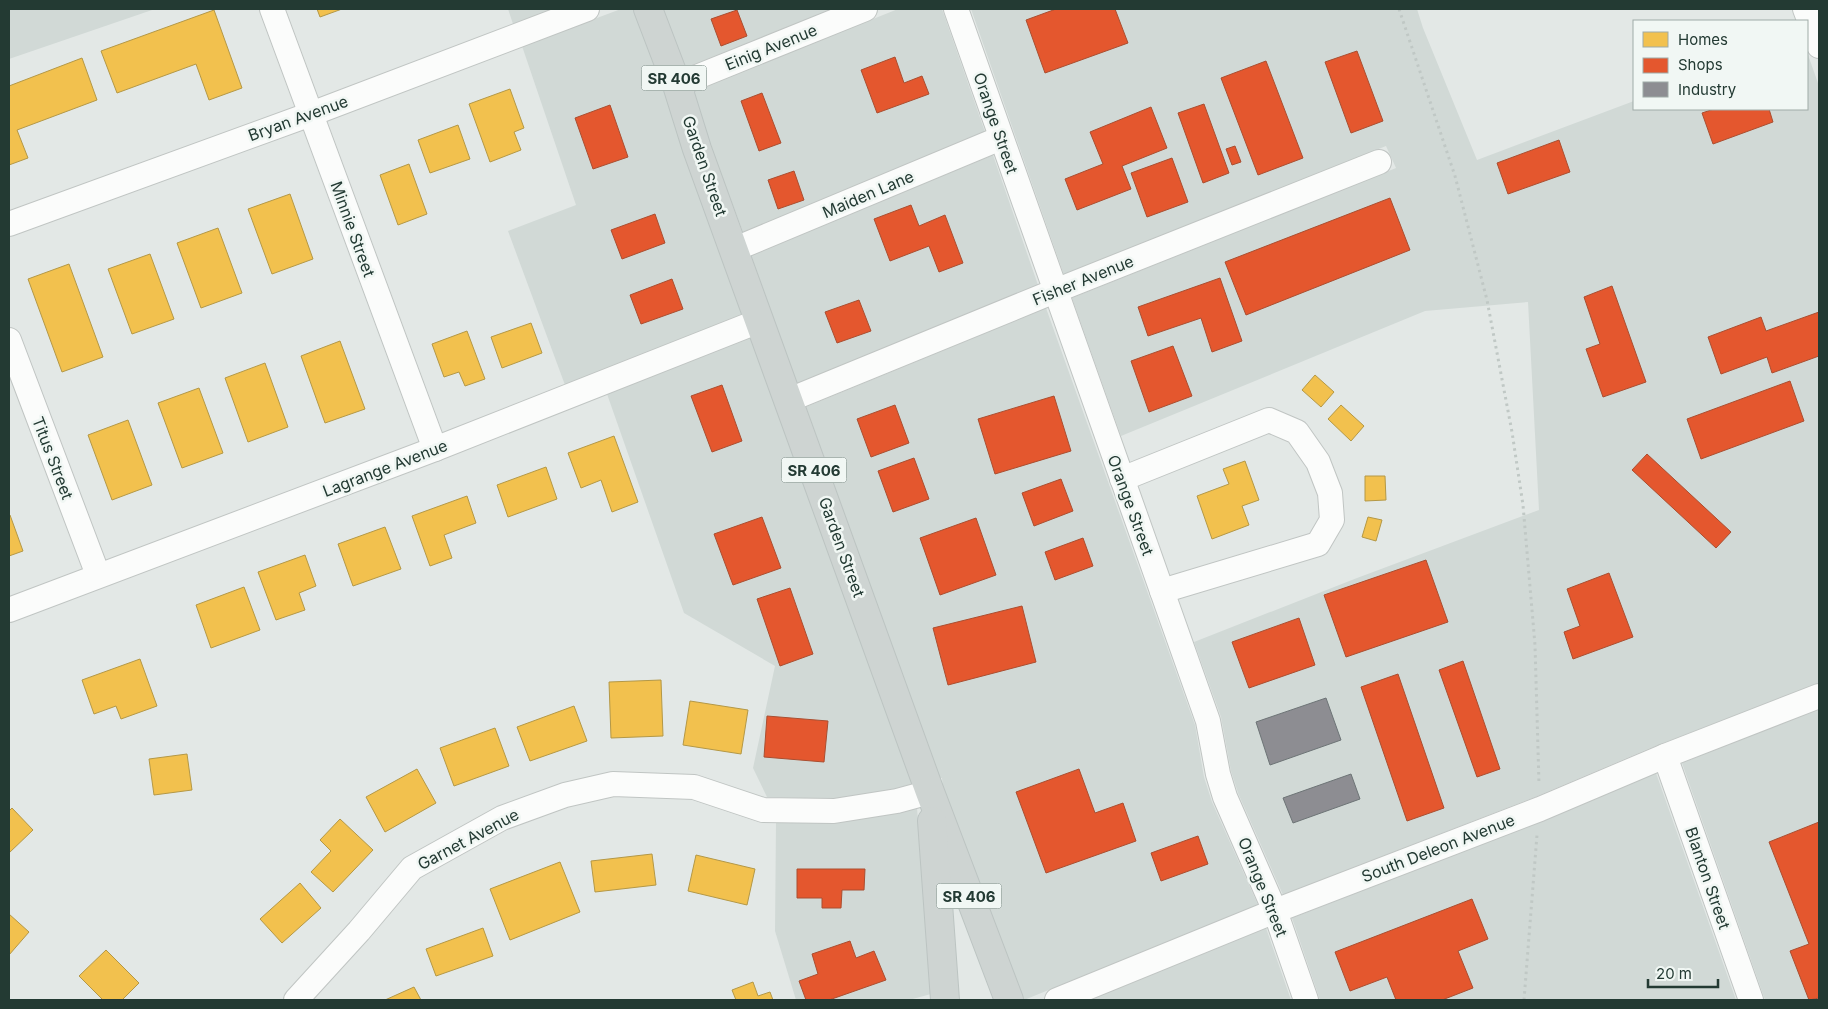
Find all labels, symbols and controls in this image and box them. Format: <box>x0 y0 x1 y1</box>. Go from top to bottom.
street label: Einig Avenue <box>722 19 820 75</box>
legend <box>1633 20 1808 110</box>
text: Homes <box>1678 30 1728 49</box>
text: Shops <box>1678 55 1723 74</box>
road number: SR 406 <box>642 66 706 90</box>
street label: Orange Street <box>969 70 1023 176</box>
text: Industry <box>1678 80 1737 99</box>
street label: Bryan Avenue <box>245 91 351 145</box>
street label: Garden Street <box>678 113 732 219</box>
street label: Maiden Lane <box>819 166 917 222</box>
street label: Minnie Street <box>326 179 380 279</box>
street label: Fisher Avenue <box>1030 251 1136 309</box>
street label: Titus Street <box>28 414 78 502</box>
street label: Lagrange Avenue <box>320 435 450 501</box>
street label: Orange Street <box>1104 452 1158 558</box>
road number: SR 406 <box>782 458 846 482</box>
street label: Garden Street <box>815 494 869 600</box>
street label: Garnet Avenue <box>414 804 522 874</box>
street label: South Deleon Avenue <box>1359 810 1517 886</box>
street label: Blanton Street <box>1681 824 1735 932</box>
street label: Orange Street <box>1234 834 1292 940</box>
road number: SR 406 <box>936 884 1002 908</box>
scale bar <box>1648 956 1718 988</box>
text: 20 m <box>1656 964 1692 983</box>

